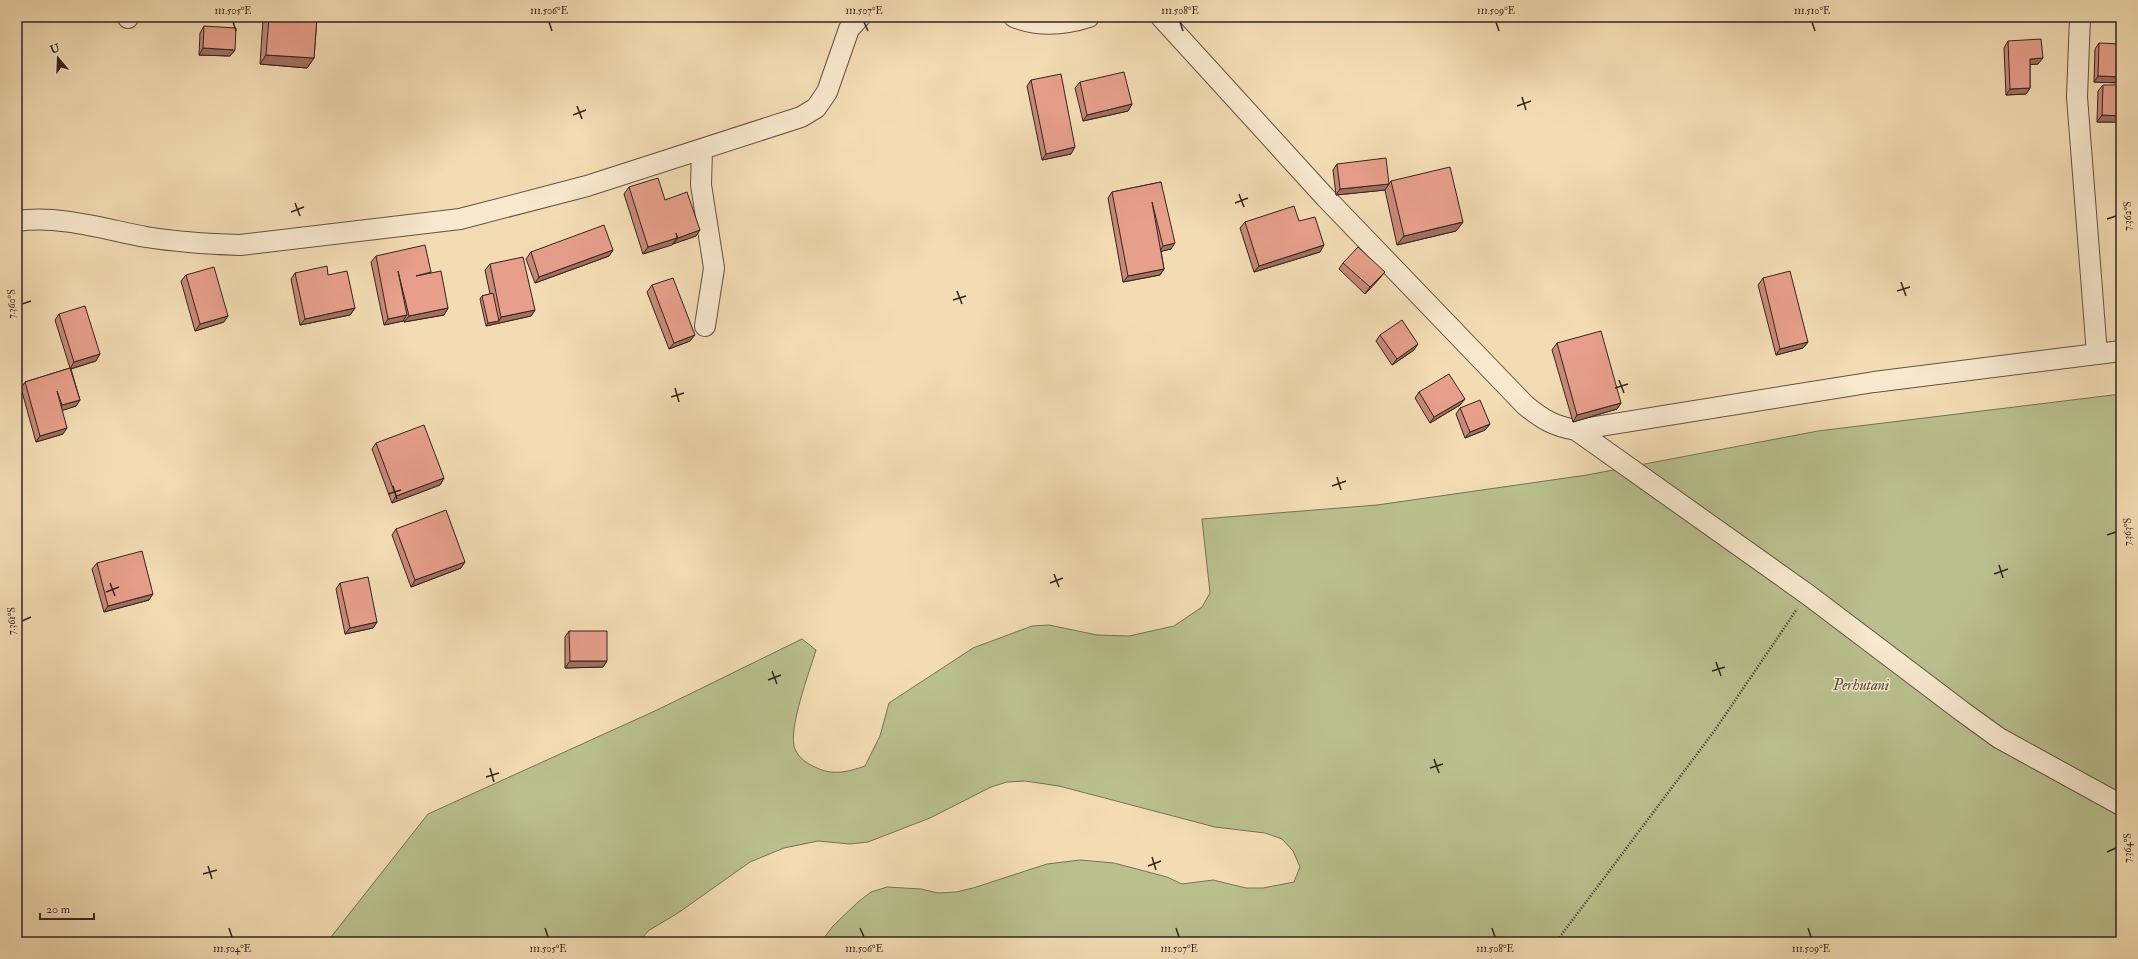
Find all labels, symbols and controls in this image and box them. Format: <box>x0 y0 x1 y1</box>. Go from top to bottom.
text: 111.505°E <box>214 5 252 17</box>
text: 111.506°E <box>530 5 568 17</box>
text: 111.507°E <box>845 5 883 17</box>
text: 111.508°E <box>1161 5 1199 17</box>
text: 111.509°E <box>1477 5 1515 17</box>
text: 111.510°E <box>1794 5 1830 17</box>
north arrow <box>38 38 78 78</box>
text: U <box>48 41 62 57</box>
text: 7.362°S <box>2122 201 2134 231</box>
text: 7.360°S <box>6 289 18 319</box>
text: 7.363°S <box>2122 518 2134 546</box>
text: 7.361°S <box>6 607 18 635</box>
park label: Perhutani <box>1832 676 1889 695</box>
text: 7.364°S <box>2122 833 2134 863</box>
scale bar <box>40 895 94 921</box>
text: 20 m <box>46 902 71 917</box>
text: 111.504°E <box>213 943 251 955</box>
text: 111.505°E <box>529 943 567 955</box>
text: 111.506°E <box>845 943 883 955</box>
text: 111.507°E <box>1160 943 1198 955</box>
text: 111.508°E <box>1476 943 1514 955</box>
text: 111.509°E <box>1792 943 1830 955</box>

